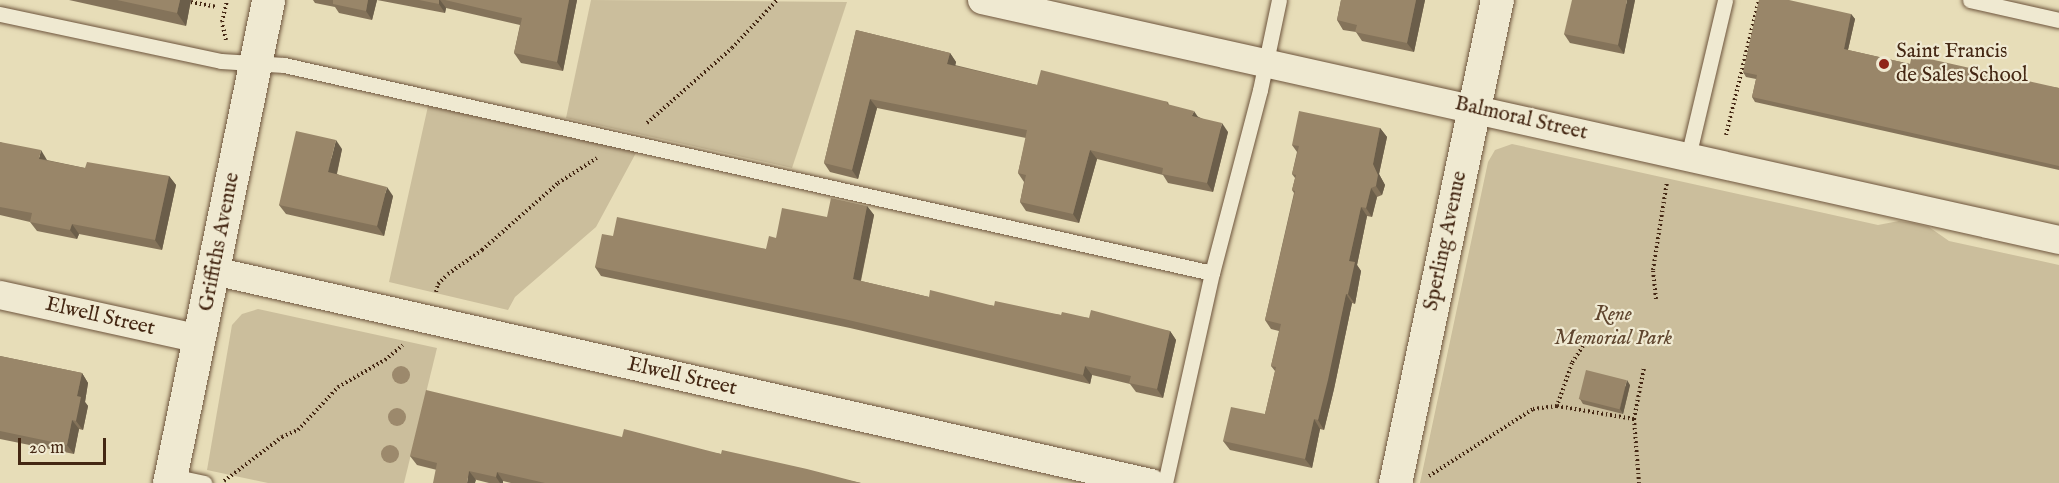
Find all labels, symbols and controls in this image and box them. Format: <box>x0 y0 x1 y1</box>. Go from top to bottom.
place label: Saint Francis de Sales School <box>1896 39 2028 89</box>
marker: Saint Francis de Sales School <box>1877 57 1891 71</box>
street label: Balmoral Street <box>1452 91 1590 147</box>
street label: Sperling Avenue <box>1419 169 1473 313</box>
street label: Griffiths Avenue <box>194 170 246 314</box>
street label: Elwell Street <box>43 292 157 342</box>
park label: Rene Memorial Park <box>1554 302 1672 352</box>
street label: Elwell Street <box>625 352 739 402</box>
scale bar <box>21 426 110 464</box>
text: 20 m <box>29 437 64 460</box>

